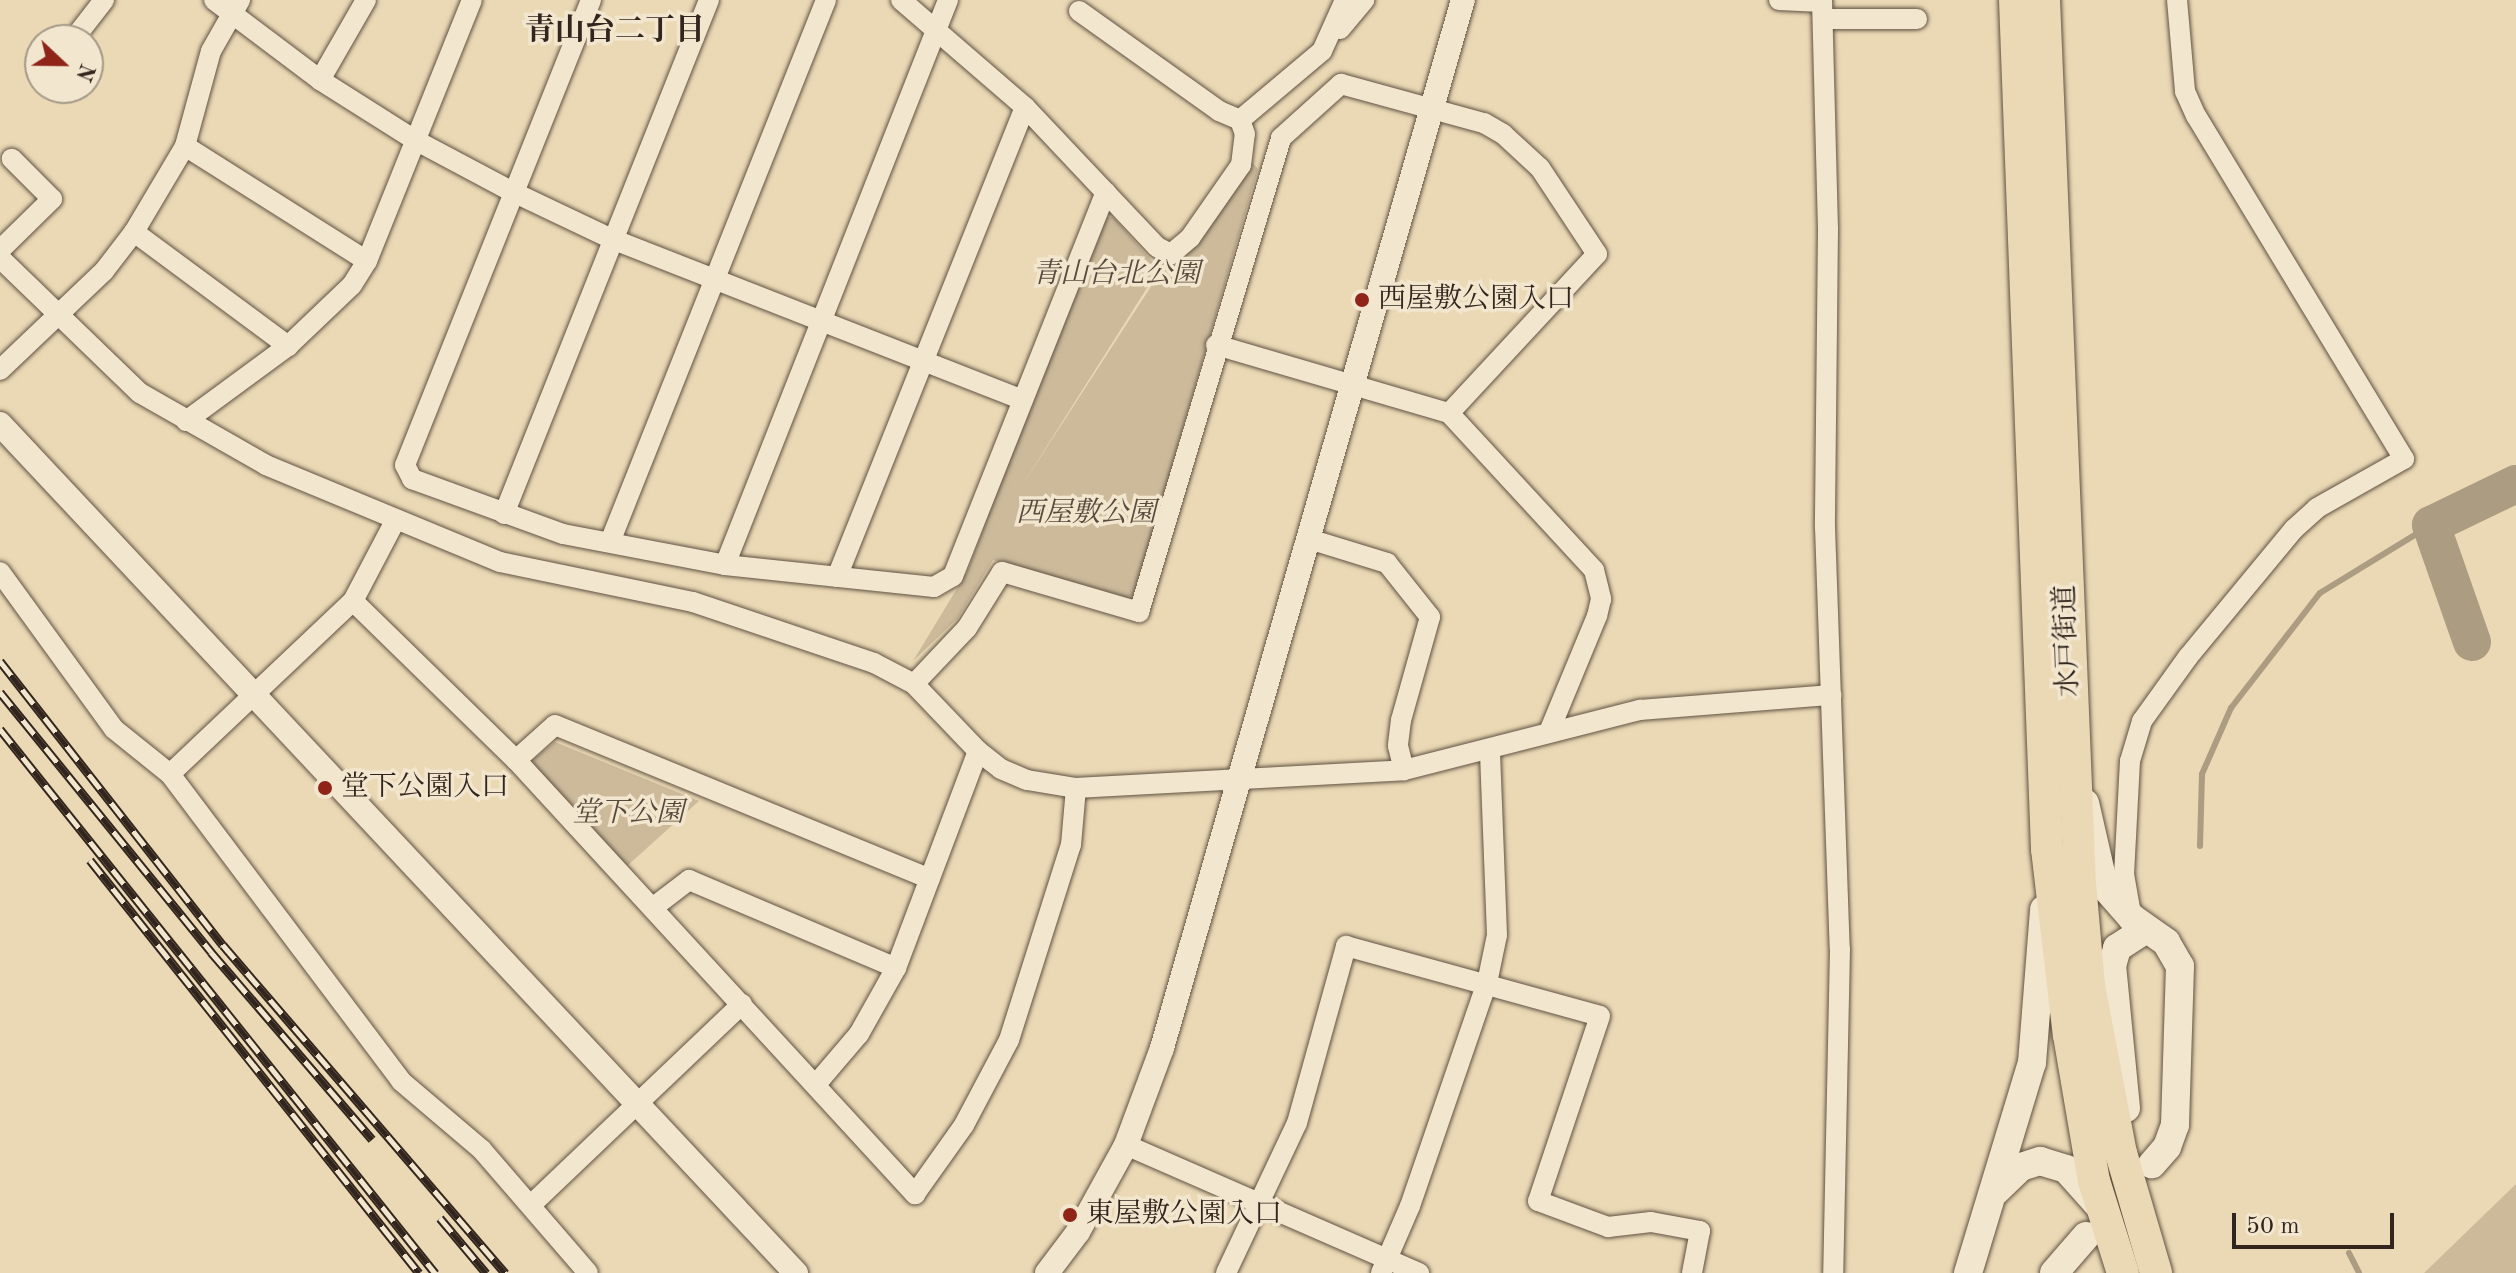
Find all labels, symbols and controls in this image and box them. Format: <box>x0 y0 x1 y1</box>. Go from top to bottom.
district label: 青山台二丁目 <box>525 13 705 49</box>
north arrow <box>24 24 104 104</box>
text: N <box>71 60 98 84</box>
park label: 青山台北公園 <box>1032 258 1200 292</box>
place label: 西屋敷公園入口 <box>1378 283 1574 317</box>
marker: 西屋敷公園入口 <box>1353 291 1371 309</box>
park label: 西屋敷公園 <box>1016 497 1156 531</box>
street label: 水戸街道 <box>2049 584 2087 698</box>
place label: 堂下公園入口 <box>341 771 509 805</box>
marker: 堂下公園入口 <box>316 779 334 797</box>
park label: 堂下公園 <box>572 797 684 831</box>
scale bar <box>2236 1197 2398 1247</box>
place label: 東屋敷公園入口 <box>1086 1198 1282 1232</box>
marker: 東屋敷公園入口 <box>1061 1206 1079 1224</box>
text: 50 m <box>2246 1215 2300 1239</box>

